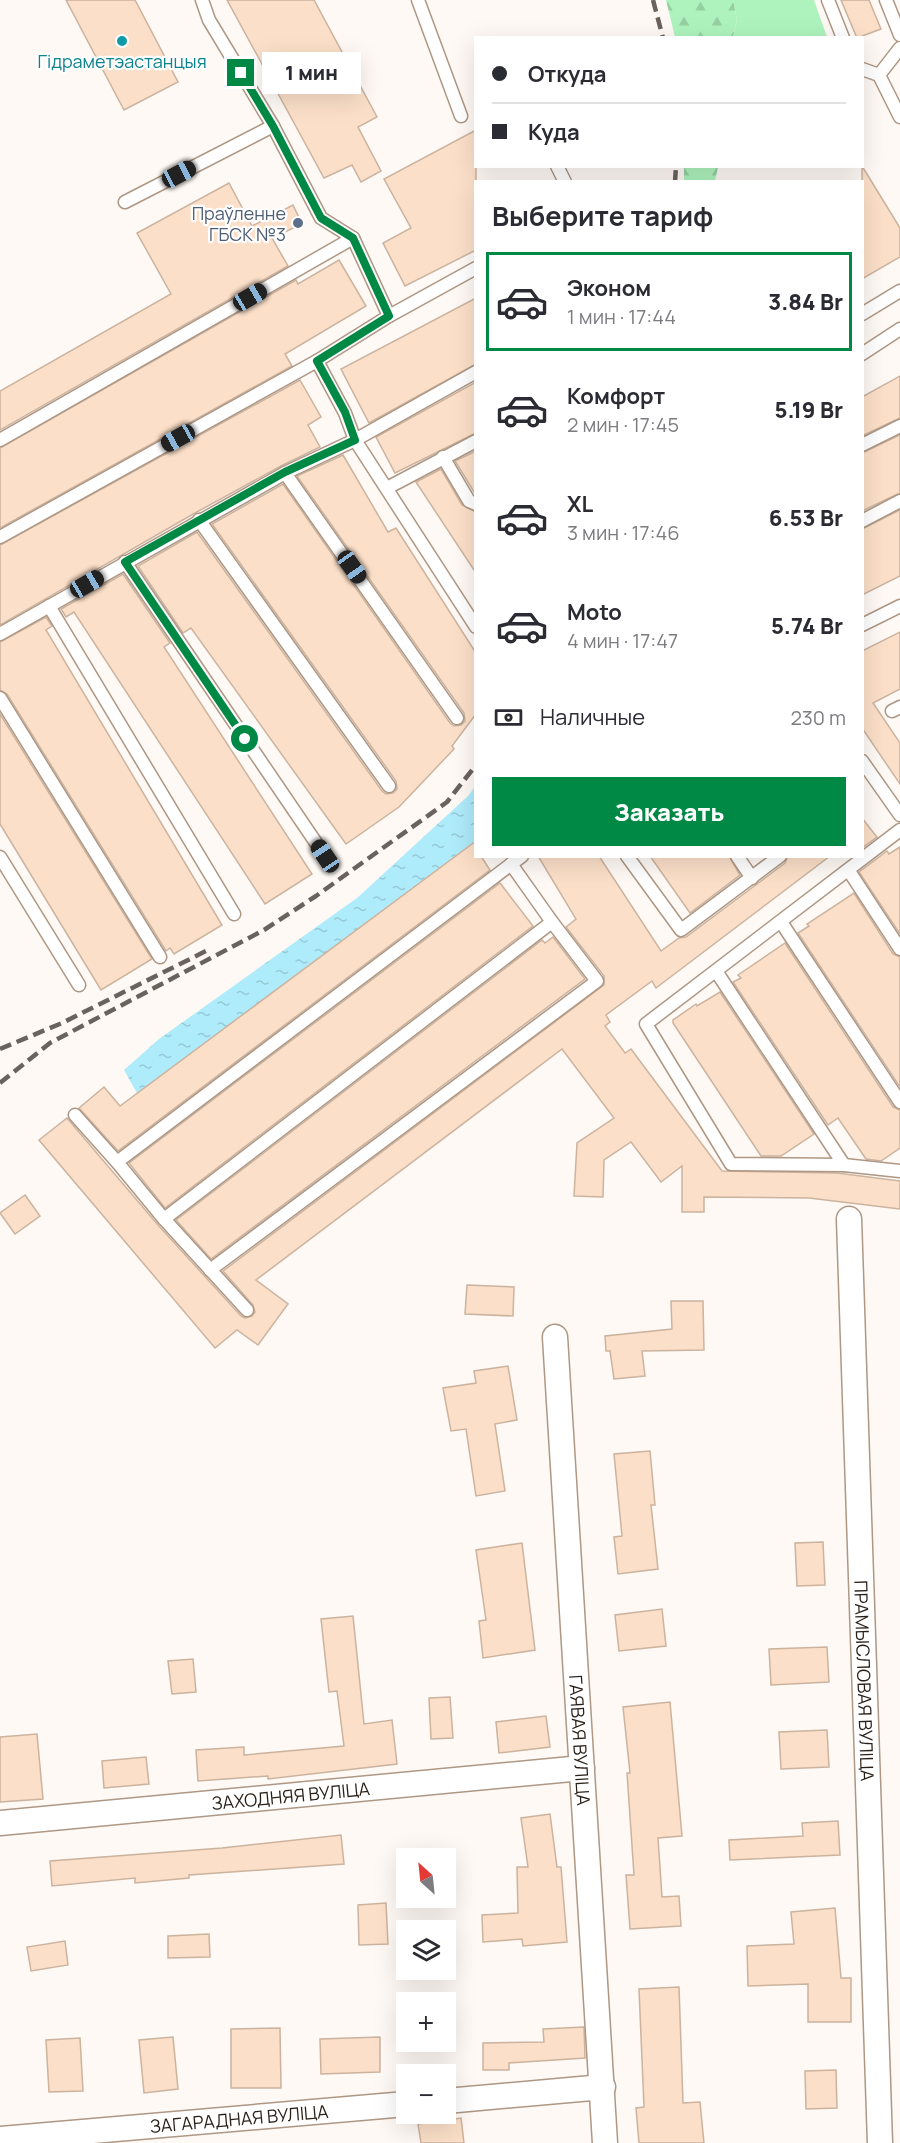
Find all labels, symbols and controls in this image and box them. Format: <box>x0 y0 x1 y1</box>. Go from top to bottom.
marker: Гідраметэастанцыя <box>115 34 129 48</box>
place label: Гідраметэастанцыя <box>37 49 207 73</box>
callout: 1 мин <box>262 52 361 94</box>
route end <box>227 59 254 86</box>
text: 1 мин <box>285 59 338 86</box>
text: Откуда <box>528 59 607 89</box>
text: Куда <box>528 117 580 147</box>
car <box>159 158 199 190</box>
text: Выберите тариф <box>492 197 713 234</box>
place label: Праўленне ГБСК №3 <box>192 201 286 246</box>
marker: Праўленне ГБСК №3 <box>291 216 305 230</box>
text: Эконом <box>567 273 651 303</box>
icon: car <box>495 275 549 329</box>
car <box>230 280 270 314</box>
text: 3.84 Br <box>768 287 843 317</box>
text: 1 мин · 17:44 <box>567 303 676 330</box>
text: Комфорт <box>567 381 665 411</box>
icon: car <box>495 383 549 437</box>
text: 5.19 Br <box>774 395 843 425</box>
text: 2 мин · 17:45 <box>567 411 679 438</box>
car <box>158 421 198 455</box>
text: XL <box>567 489 593 519</box>
icon: car <box>495 491 549 545</box>
text: 6.53 Br <box>769 503 843 533</box>
text: 3 мин · 17:46 <box>567 519 680 546</box>
car <box>334 547 370 587</box>
car <box>67 567 107 601</box>
text: Moto <box>567 597 622 627</box>
icon: car <box>495 599 549 653</box>
text: 5.74 Br <box>771 611 843 641</box>
text: 4 мин · 17:47 <box>567 627 678 654</box>
icon: cash <box>492 701 525 734</box>
text: Наличные <box>540 702 645 732</box>
text: 230 m <box>790 704 846 731</box>
route start <box>231 725 258 752</box>
button: Заказать <box>492 777 846 846</box>
car <box>307 836 343 876</box>
street label: ПРАМЫСЛОВАЯ ВУЛІЦА <box>849 1580 880 1782</box>
street label: ГАЯВАЯ ВУЛІЦА <box>564 1674 596 1807</box>
street label: ЗАХОДНЯЯ ВУЛІЦА <box>211 1776 371 1815</box>
north arrow <box>396 1848 456 1908</box>
map controls <box>396 1848 456 2124</box>
button: layers <box>396 1920 456 1980</box>
button: + <box>396 1992 456 2052</box>
button: − <box>396 2064 456 2124</box>
street label: ЗАГАРАДНАЯ ВУЛІЦА <box>149 2099 330 2138</box>

